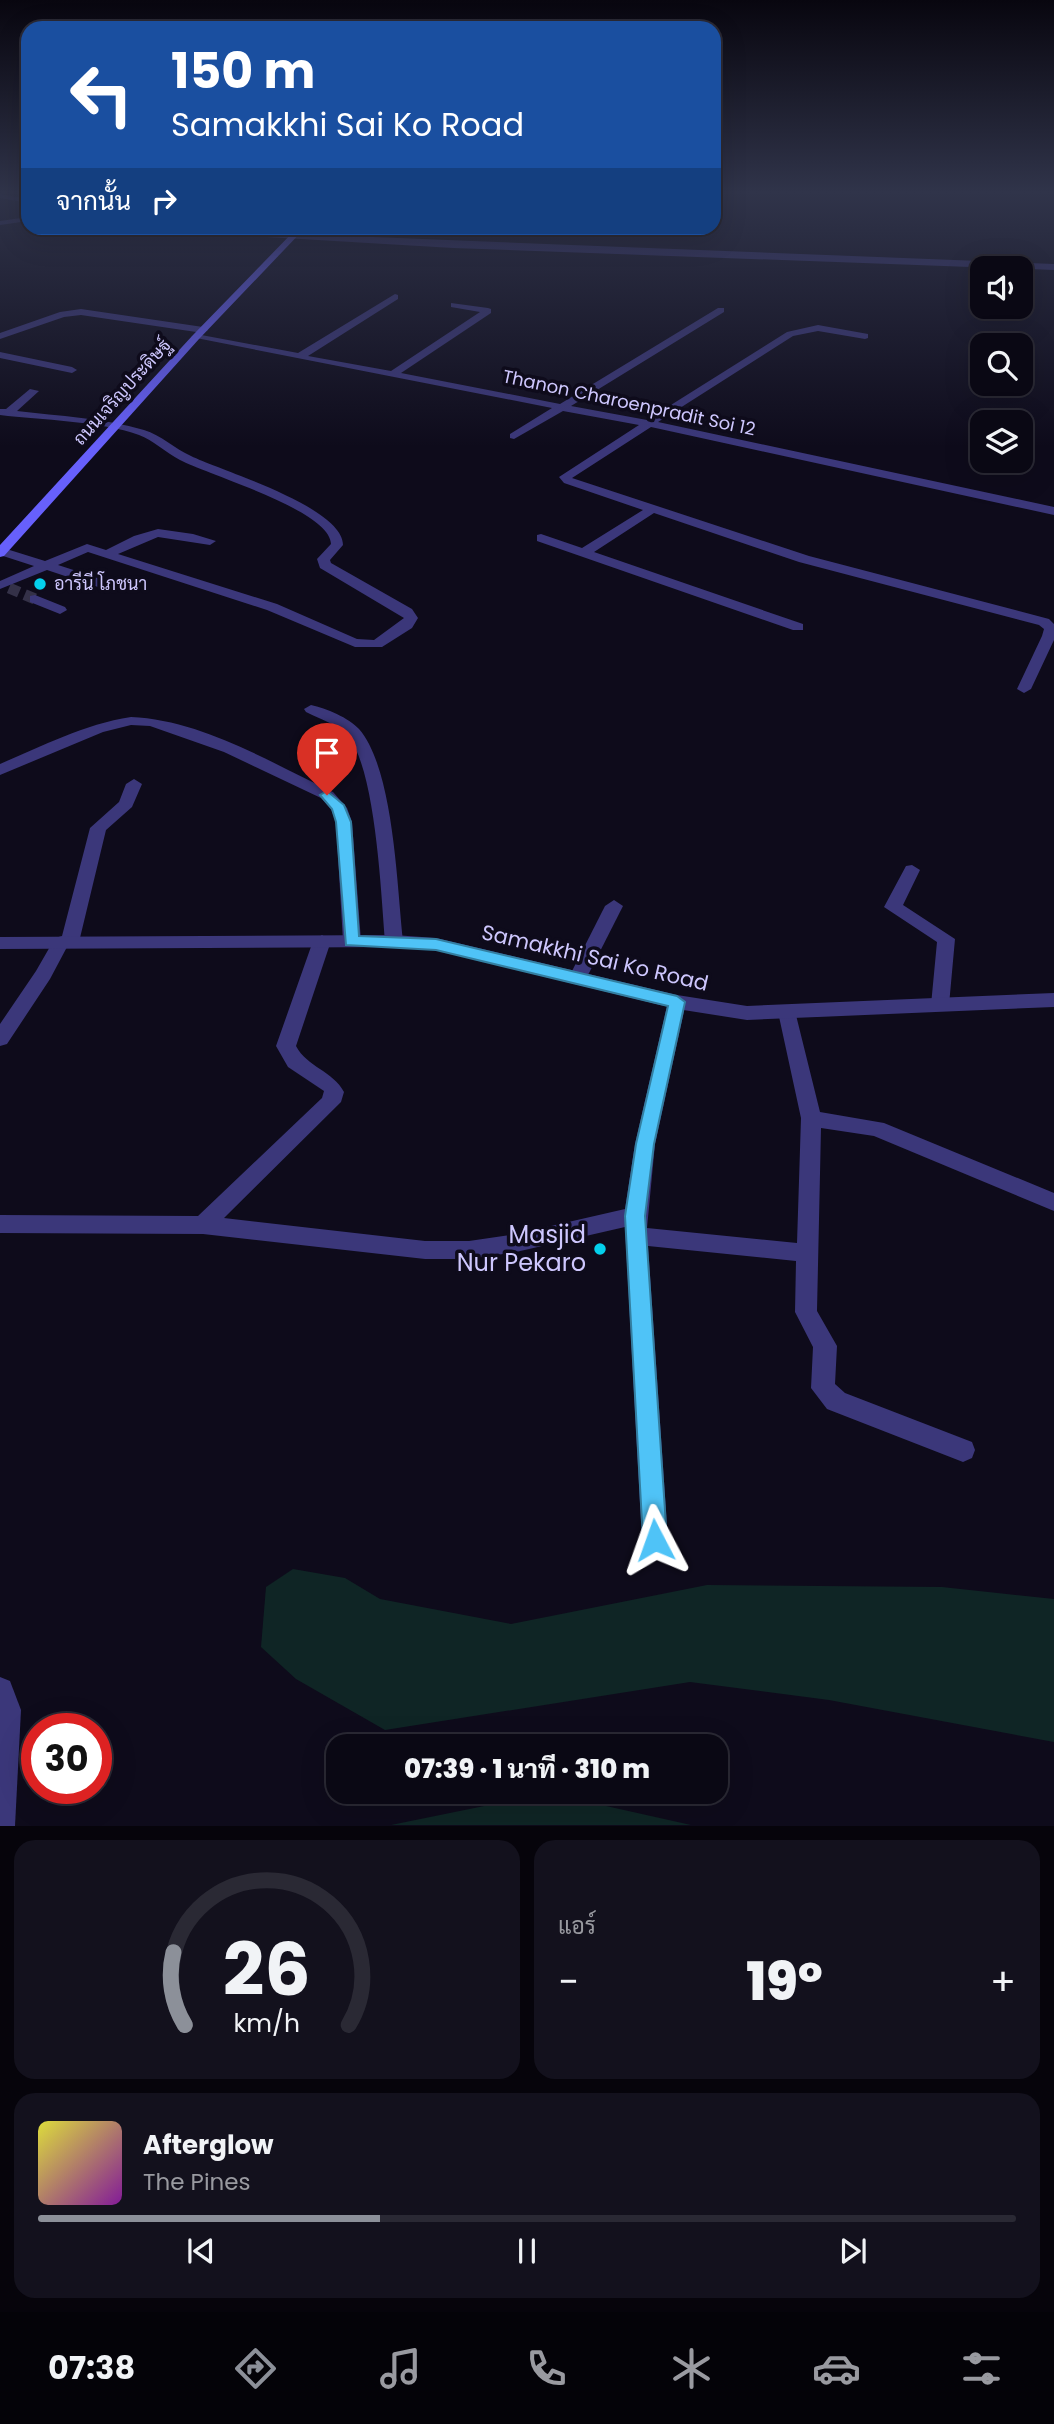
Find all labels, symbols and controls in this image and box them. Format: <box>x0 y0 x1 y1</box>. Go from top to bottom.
text: 150 m <box>171 37 316 105</box>
icon: left <box>56 49 147 140</box>
text: Samakkhi Sai Ko Road <box>171 102 524 147</box>
icon: right <box>145 182 183 220</box>
text: จากนั้น <box>56 183 131 219</box>
map controls <box>970 256 1033 473</box>
button: sound <box>970 256 1033 319</box>
street label: ถนนเจริญประดิษฐ์ <box>67 333 176 450</box>
button: search <box>970 333 1033 396</box>
street label: Thanon Charoenpradit Soi 12 <box>500 363 758 442</box>
button: layers <box>970 410 1033 473</box>
place label: อารีนี โภชนา <box>54 571 147 596</box>
marker: อารีนี โภชนา <box>32 576 48 592</box>
pin <box>297 723 357 795</box>
icon: arrive <box>308 734 346 772</box>
street label: Samakkhi Sai Ko Road <box>479 917 711 998</box>
place label: Masjid Nur Pekaro <box>457 1218 586 1279</box>
marker: Masjid Nur Pekaro <box>592 1241 608 1257</box>
position arrow <box>618 1503 692 1577</box>
speed limit sign: 30 <box>21 1713 112 1804</box>
text: 07:39 · 1 นาที · 310 m <box>404 1751 650 1787</box>
text: แอร์ <box>558 1910 596 1942</box>
text: 26 <box>223 1920 311 2021</box>
text: 19° <box>746 1945 823 2018</box>
text: − <box>558 1955 579 2008</box>
text: + <box>990 1955 1016 2008</box>
text: km/h <box>234 2006 300 2041</box>
text: Afterglow <box>143 2127 274 2163</box>
text: The Pines <box>143 2166 251 2198</box>
icon: previous <box>182 2232 220 2270</box>
icon: pause <box>508 2232 546 2270</box>
icon: next <box>834 2232 872 2270</box>
icon: directions <box>231 2344 280 2393</box>
icon: music <box>376 2344 425 2393</box>
icon: phone <box>522 2344 571 2393</box>
icon: climate <box>667 2344 716 2393</box>
icon: car <box>812 2344 861 2393</box>
icon: filters <box>957 2344 1006 2393</box>
text: 07:38 <box>48 2345 135 2390</box>

